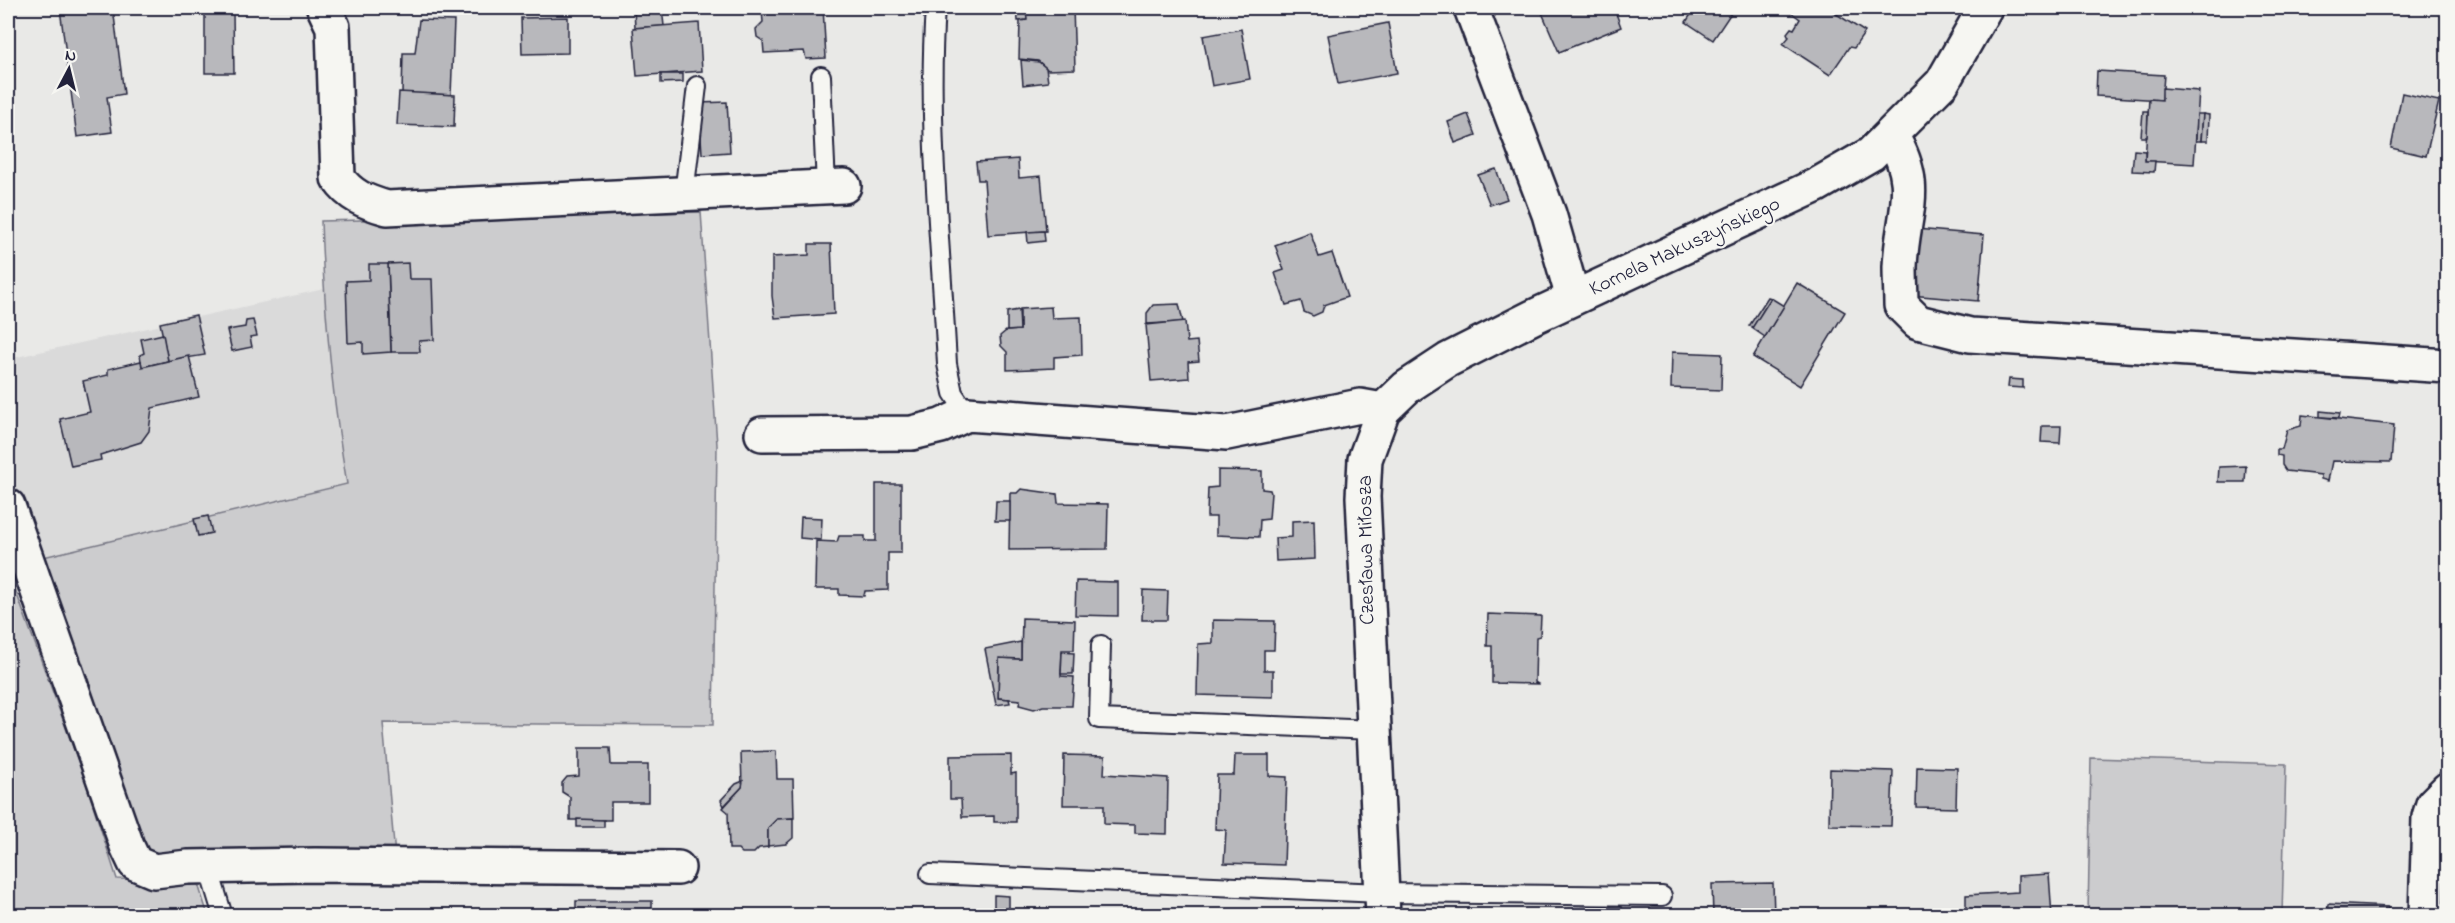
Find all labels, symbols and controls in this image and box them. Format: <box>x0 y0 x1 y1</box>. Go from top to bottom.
north arrow <box>39 39 99 99</box>
text: N <box>64 44 78 69</box>
street label: Kornela Makuszyńskiego <box>1585 189 1786 306</box>
street label: Czesława Miłosza <box>1351 475 1383 625</box>

